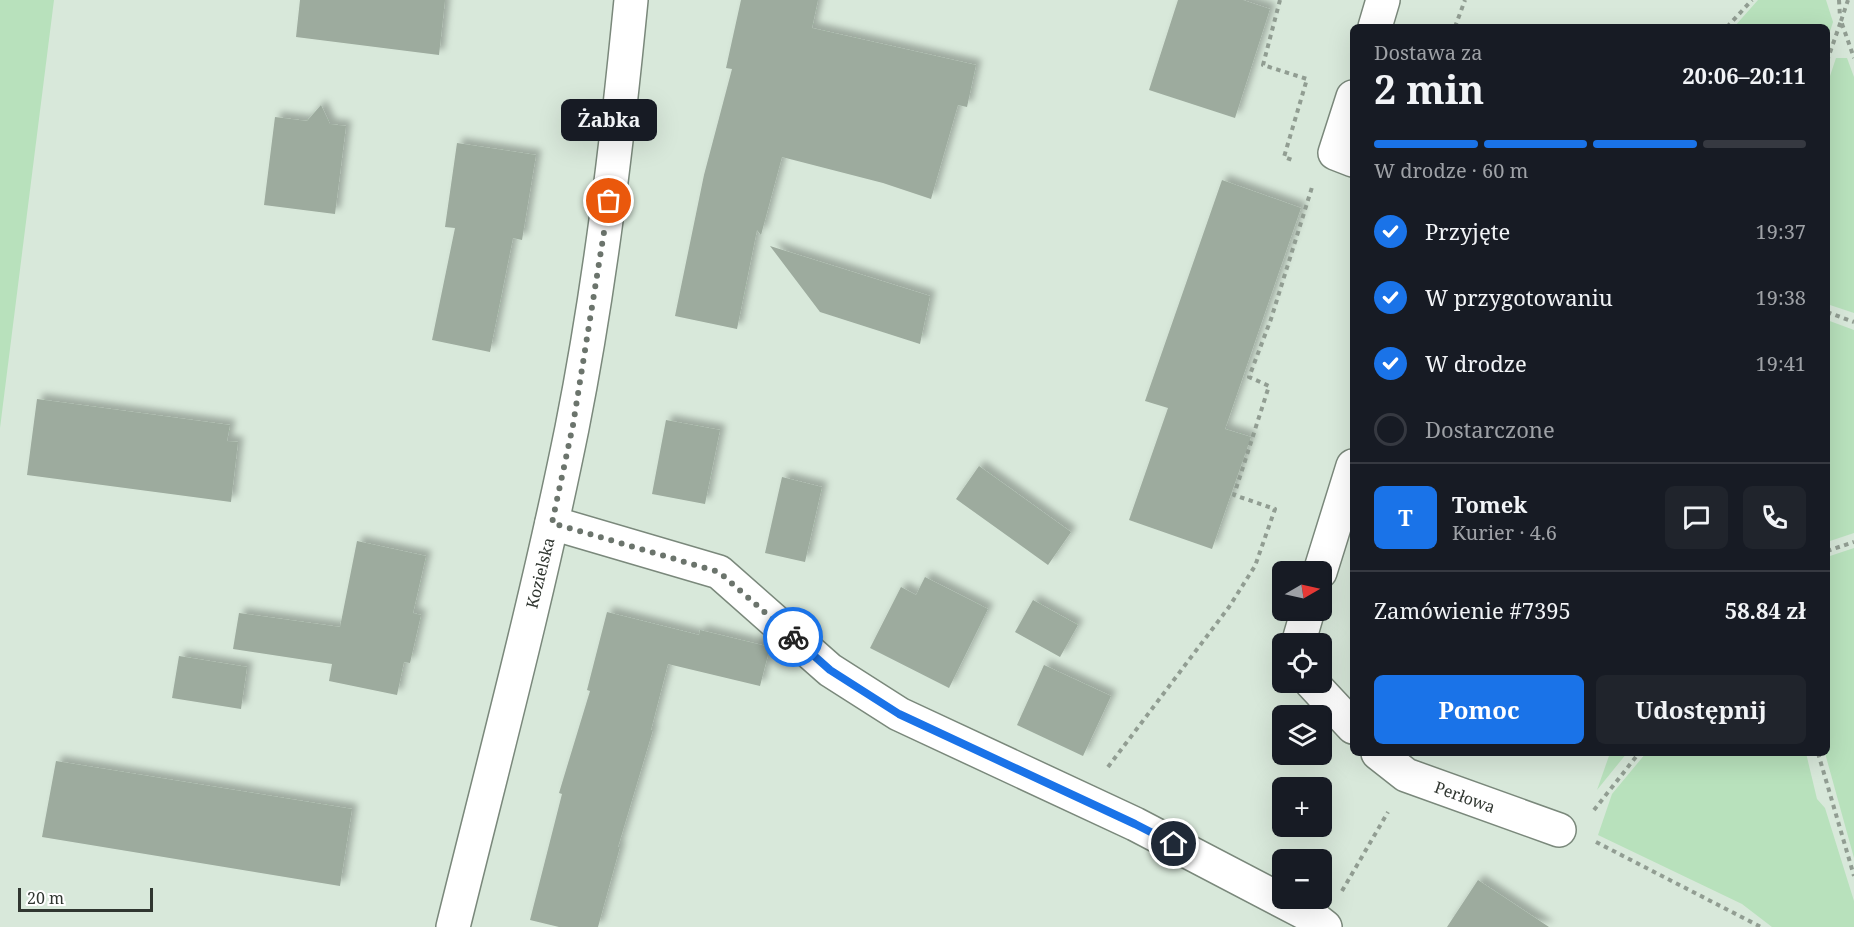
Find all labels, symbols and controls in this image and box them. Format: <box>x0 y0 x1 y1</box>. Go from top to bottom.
text: Dostawa za <box>1374 39 1483 66</box>
text: 20:06–20:11 <box>1682 60 1806 90</box>
text: 2 min <box>1374 62 1484 115</box>
callout: Żabka <box>561 99 657 141</box>
text: Żabka <box>577 106 641 133</box>
text: W drodze · 60 m <box>1374 157 1528 184</box>
pin <box>583 175 634 226</box>
icon: bag <box>592 184 625 217</box>
icon: check <box>1374 215 1407 248</box>
text: Przyjęte <box>1425 216 1510 246</box>
text: 19:37 <box>1756 218 1806 245</box>
icon: check <box>1374 281 1407 314</box>
text: W przygotowaniu <box>1425 282 1613 312</box>
text: 19:38 <box>1756 284 1806 311</box>
icon: check <box>1374 347 1407 380</box>
text: W drodze <box>1425 348 1527 378</box>
text: 19:41 <box>1756 350 1806 377</box>
text: Dostarczone <box>1425 414 1555 444</box>
button: chat <box>1665 486 1728 549</box>
button: phone <box>1743 486 1806 549</box>
text: Tomek <box>1452 489 1527 519</box>
text: T <box>1398 502 1413 532</box>
text: Kurier · 4.6 <box>1452 519 1557 546</box>
street label: Kozielska <box>521 535 559 611</box>
north arrow <box>1272 561 1332 621</box>
map controls <box>1272 561 1332 909</box>
text: Zamówienie #7395 <box>1374 595 1571 625</box>
text: 58.84 zł <box>1725 595 1806 625</box>
courier <box>763 607 823 667</box>
icon: bike <box>777 621 810 654</box>
button: locate <box>1272 633 1332 693</box>
button: Pomoc <box>1374 675 1584 744</box>
button: Udostępnij <box>1596 675 1806 744</box>
button: layers <box>1272 705 1332 765</box>
street label: Perłowa <box>1432 776 1498 818</box>
button: + <box>1272 777 1332 837</box>
pin <box>1148 818 1199 869</box>
icon: home <box>1157 827 1190 860</box>
button: − <box>1272 849 1332 909</box>
scale bar <box>18 885 153 912</box>
text: 20 m <box>27 887 64 909</box>

